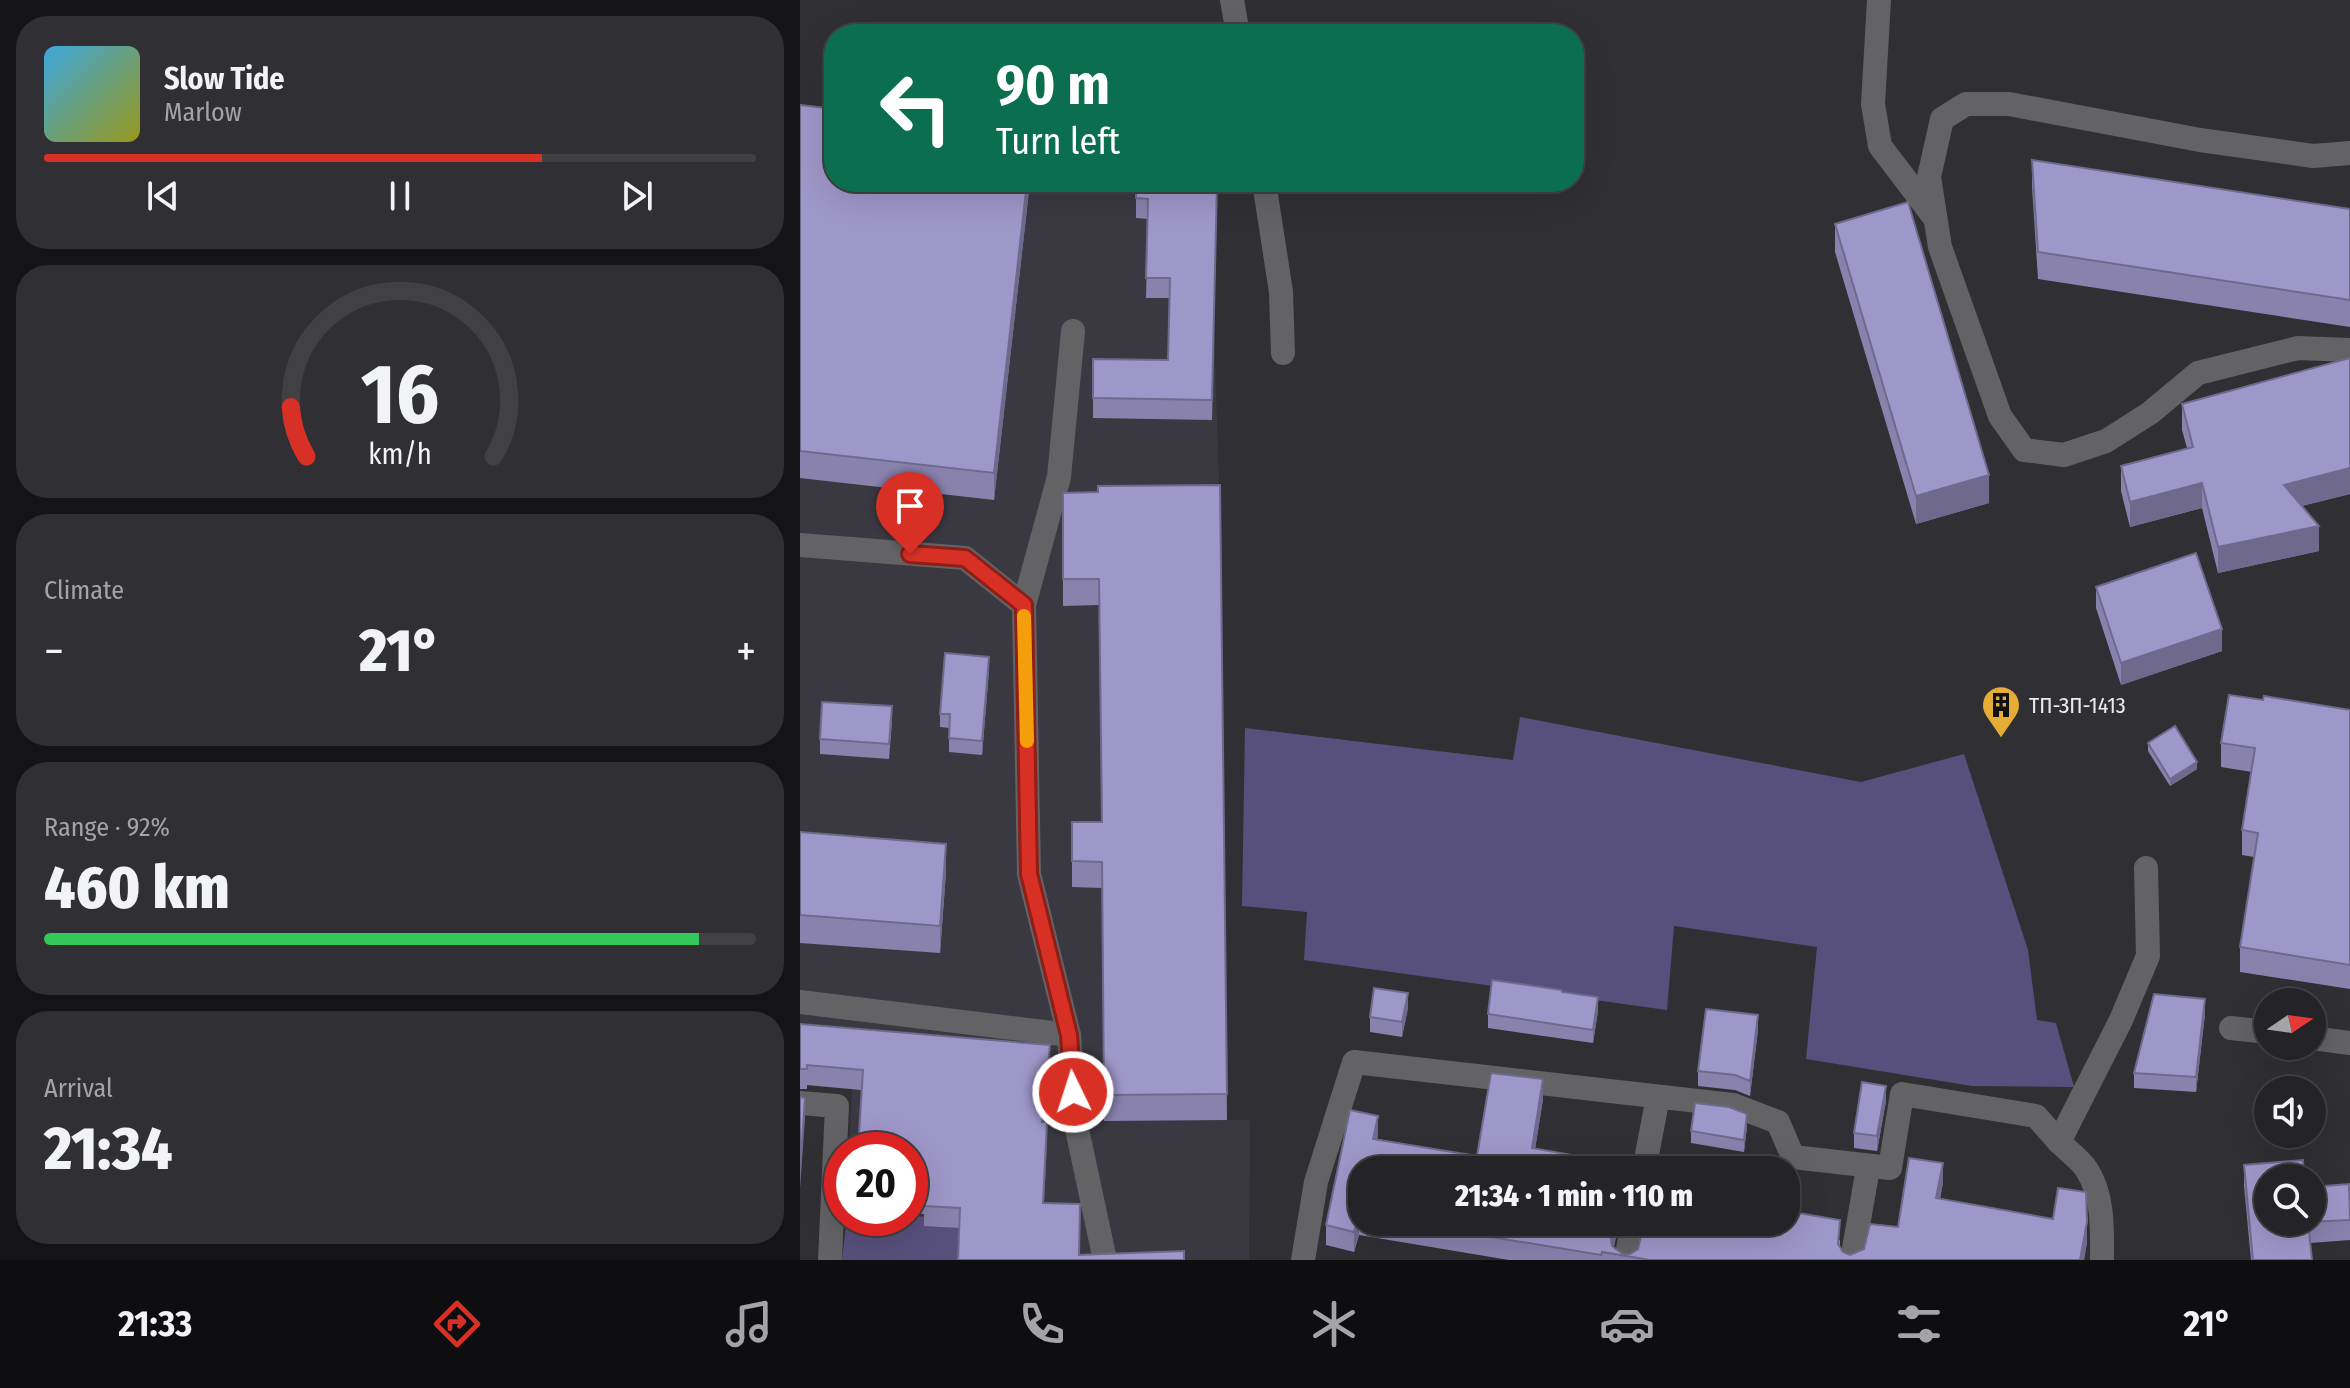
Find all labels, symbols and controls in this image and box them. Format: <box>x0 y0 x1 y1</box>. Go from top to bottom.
text: 90 m <box>996 52 1110 119</box>
icon: left <box>864 56 968 160</box>
text: Slow Tide <box>164 61 285 97</box>
text: Marlow <box>164 97 242 128</box>
text: Turn left <box>996 120 1120 164</box>
icon: previous <box>141 174 185 218</box>
icon: pause <box>378 174 422 218</box>
icon: next <box>615 174 659 218</box>
text: 16 <box>361 345 439 445</box>
text: km/h <box>368 437 432 472</box>
pin <box>876 472 944 554</box>
icon: arrive <box>888 484 932 528</box>
text: Climate <box>44 575 124 606</box>
text: 21° <box>359 615 441 687</box>
text: − <box>44 625 64 678</box>
text: + <box>736 625 756 678</box>
building icon: ТП-ЗП-1413 <box>1980 684 2022 739</box>
place label: ТП-ЗП-1413 <box>2029 692 2126 719</box>
text: Range · 92% <box>44 812 170 843</box>
text: 460 km <box>44 852 230 924</box>
north arrow <box>2254 988 2326 1060</box>
map controls <box>2254 988 2326 1236</box>
position arrow <box>1031 1050 1115 1134</box>
text: Arrival <box>44 1073 113 1104</box>
button: sound <box>2254 1076 2326 1148</box>
text: 21:34 <box>44 1113 172 1185</box>
speed limit sign: 20 <box>824 1132 928 1236</box>
button: search <box>2254 1164 2326 1236</box>
text: 21:34 · 1 min · 110 m <box>1455 1178 1693 1214</box>
icon: directions <box>429 1296 485 1352</box>
icon: music <box>721 1296 777 1352</box>
icon: phone <box>1014 1296 1070 1352</box>
icon: climate <box>1306 1296 1362 1352</box>
icon: car <box>1599 1296 1655 1352</box>
icon: filters <box>1891 1296 1947 1352</box>
text: 21:33 <box>118 1302 192 1346</box>
text: 21° <box>2184 1302 2232 1346</box>

